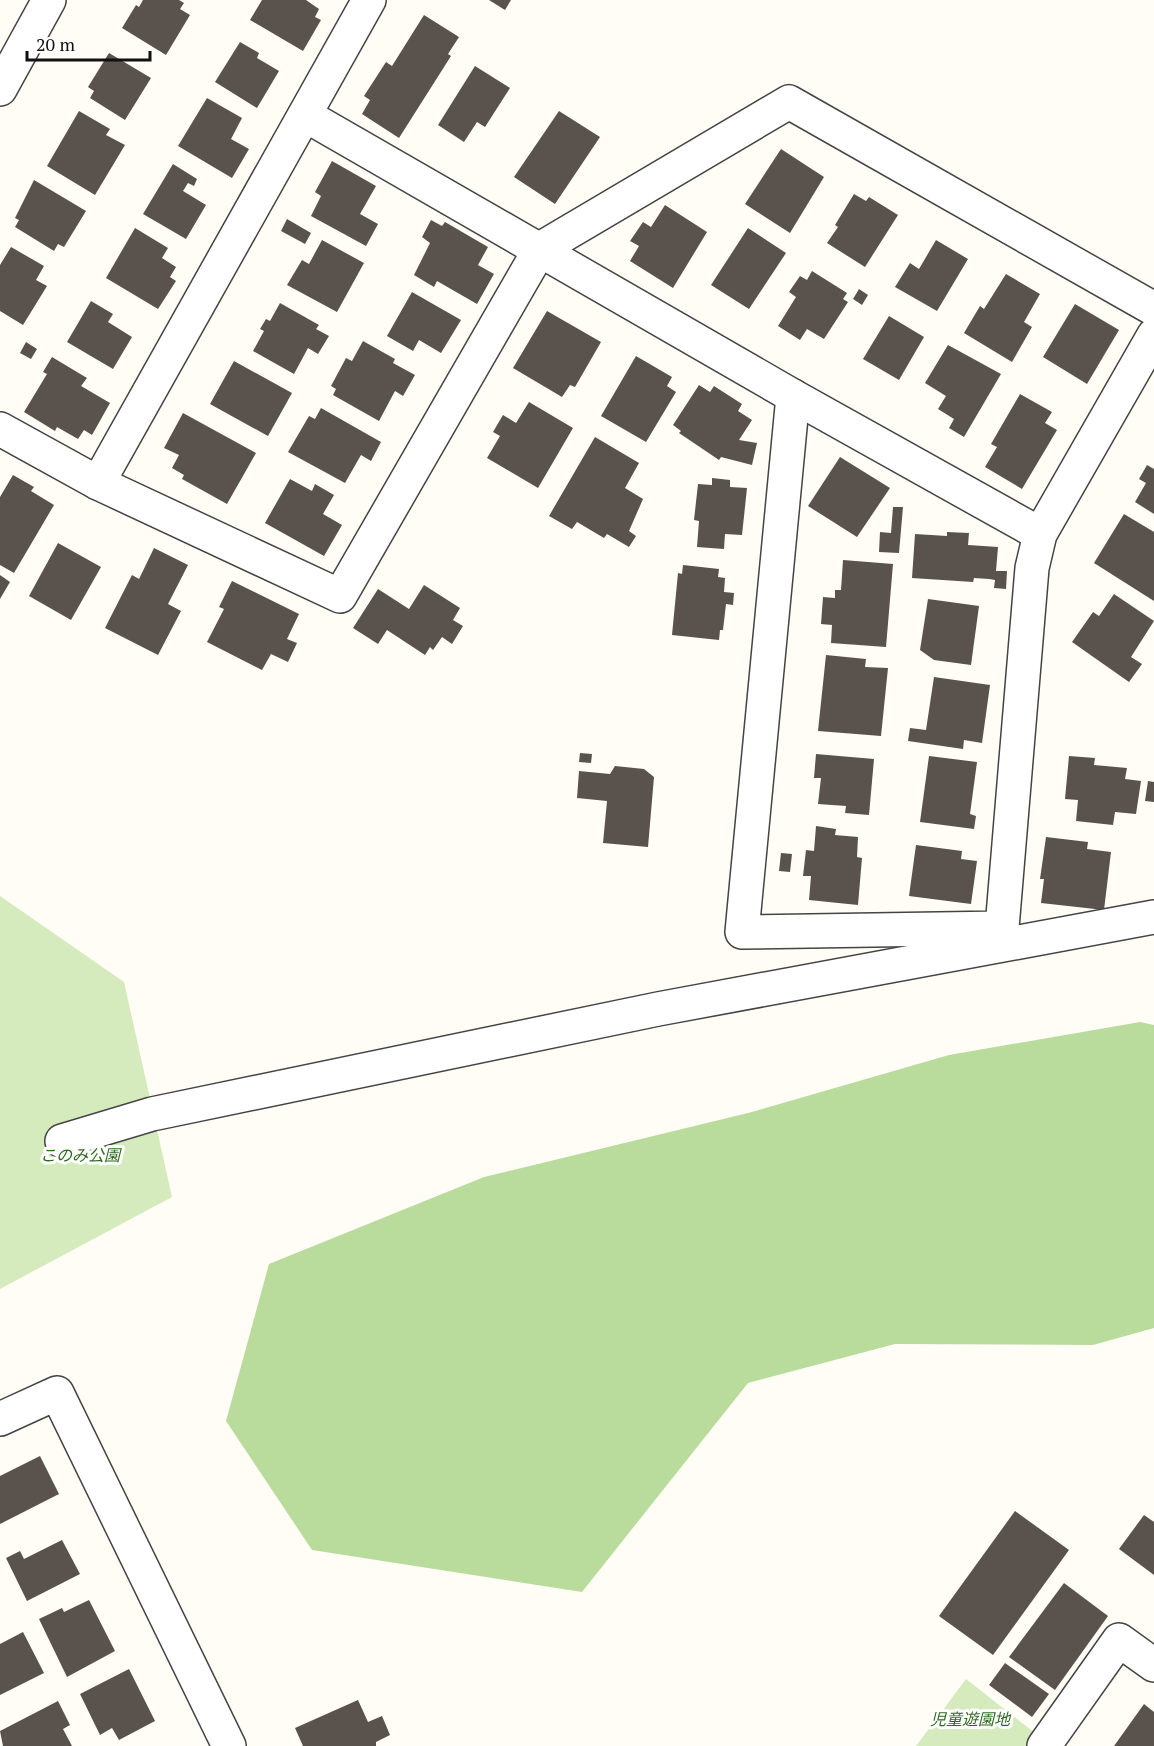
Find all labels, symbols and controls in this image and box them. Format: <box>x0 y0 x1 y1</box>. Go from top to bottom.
scale bar <box>27 24 150 62</box>
text: 20 m <box>36 32 76 56</box>
park label: このみ公園 <box>40 1144 122 1166</box>
park label: 児童遊園地 <box>930 1708 1012 1730</box>

